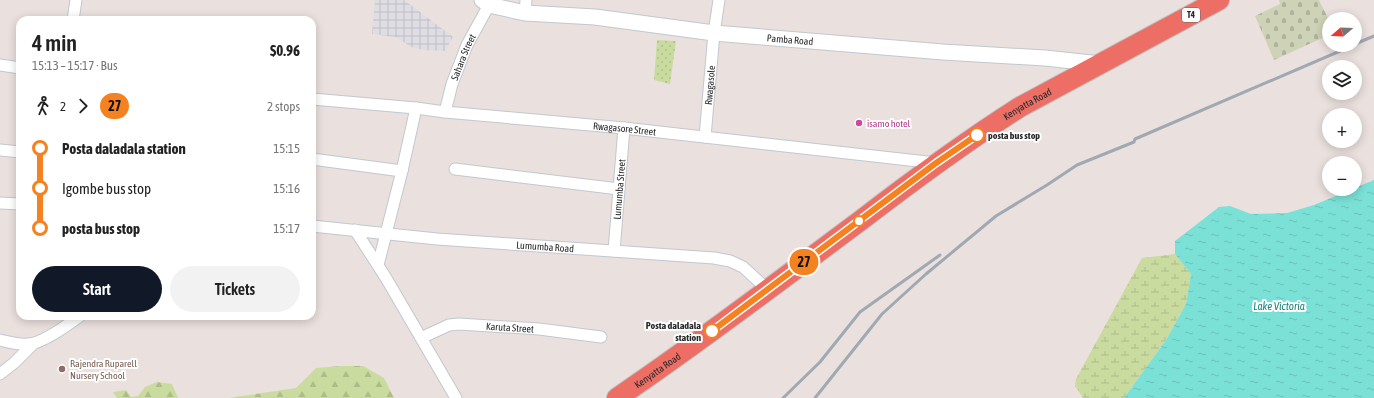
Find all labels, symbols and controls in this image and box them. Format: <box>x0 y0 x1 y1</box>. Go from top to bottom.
road number: T4 <box>1182 8 1200 22</box>
north arrow <box>1322 12 1362 52</box>
map controls <box>1322 12 1362 196</box>
text: 4 min <box>32 30 77 56</box>
street label: Sahara Street <box>449 32 478 82</box>
street label: Pamba Road <box>766 32 814 47</box>
text: $0.96 <box>270 42 300 59</box>
text: 15:13 – 15:17 · Bus <box>32 58 118 73</box>
button: layers <box>1322 60 1362 100</box>
street label: Rwagasole <box>703 65 717 105</box>
street label: Kenyatta Road <box>1001 86 1054 122</box>
icon: walk <box>32 95 54 117</box>
icon: forward <box>72 95 94 117</box>
text: 27 <box>108 98 121 114</box>
text: 2 <box>60 99 66 114</box>
text: 2 stops <box>267 99 300 114</box>
button: + <box>1322 108 1362 148</box>
marker: isamo hotel <box>854 118 864 128</box>
place label: isamo hotel <box>867 118 911 129</box>
street label: Rwagasore Street <box>593 120 657 138</box>
marker: posta bus stop <box>969 127 985 143</box>
place label: posta bus stop <box>988 130 1040 141</box>
text: Posta daladala station <box>62 140 186 157</box>
text: 15:15 <box>273 141 300 156</box>
button: − <box>1322 156 1362 196</box>
street label: Lumumba Street <box>612 158 627 220</box>
text: Igombe bus stop <box>62 180 151 197</box>
text: 15:16 <box>273 181 300 196</box>
unlabelled marker <box>853 215 865 227</box>
text: posta bus stop <box>62 220 140 237</box>
text: 15:17 <box>273 221 300 236</box>
street label: Lumumba Road <box>516 239 575 254</box>
line badge: 27 <box>786 249 822 275</box>
text: 27 <box>797 254 811 270</box>
button: Start <box>32 266 162 312</box>
button: Tickets <box>170 266 300 312</box>
water label: Lake Victoria <box>1253 300 1305 312</box>
place label: Posta daladala station <box>646 320 701 343</box>
street label: Karuta Street <box>486 321 534 335</box>
marker: Posta daladala station <box>704 323 720 339</box>
street label: Kenyatta Road <box>632 350 683 390</box>
place label: Rajendra Ruparell Nursery School <box>70 358 137 381</box>
marker: Rajendra Ruparell Nursery School <box>57 364 67 374</box>

